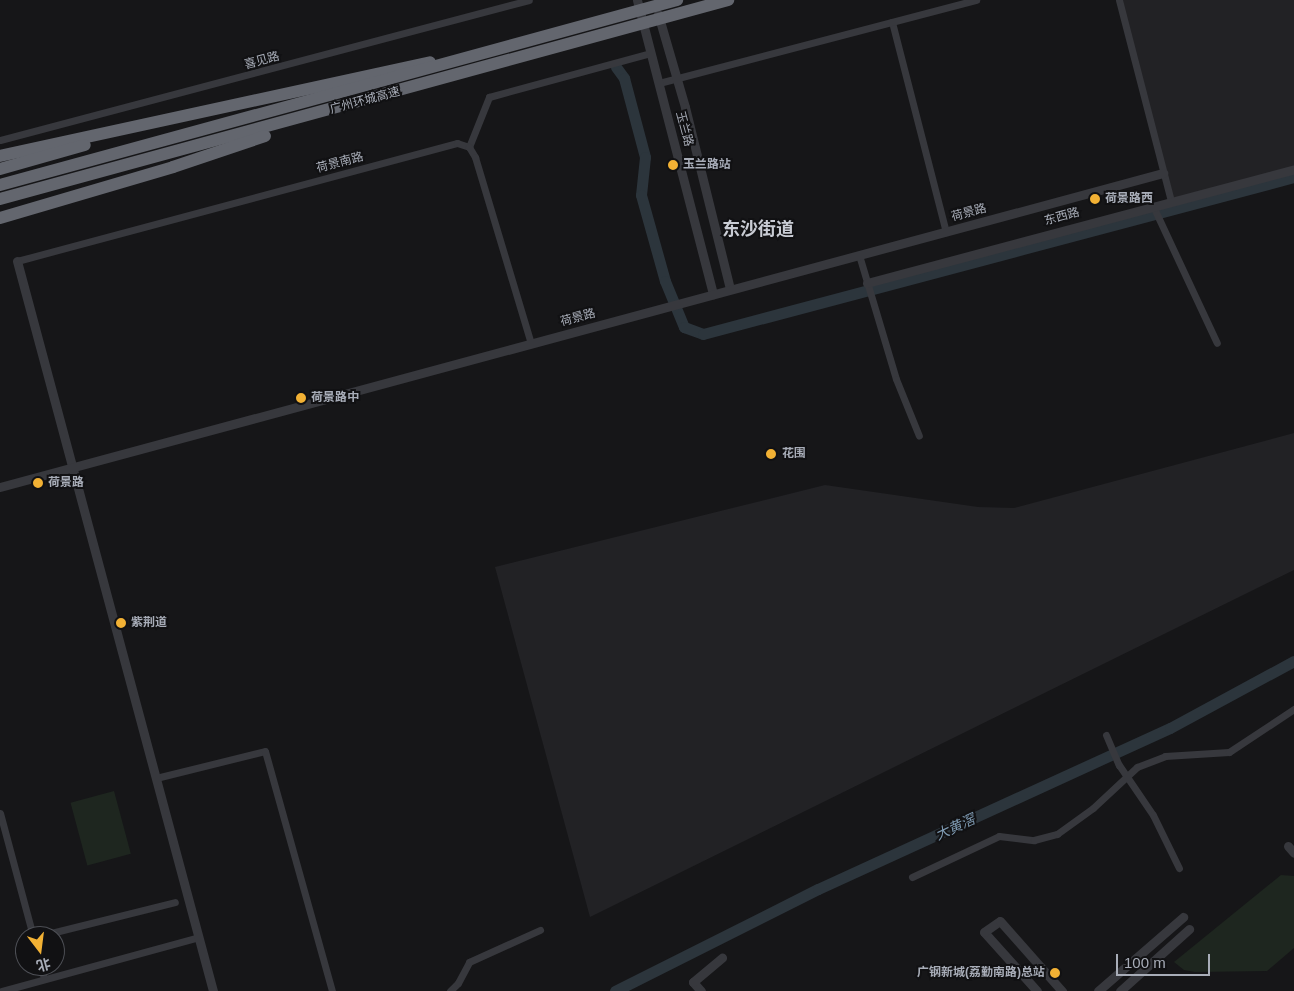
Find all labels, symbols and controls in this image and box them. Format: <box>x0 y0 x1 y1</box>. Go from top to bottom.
street label: 喜见路 <box>243 49 281 73</box>
street label: 广州环城高速 <box>328 85 402 117</box>
street label: 玉兰路 <box>672 110 696 148</box>
street label: 荷景南路 <box>315 150 365 176</box>
place label: 玉兰路站 <box>683 158 731 172</box>
marker: 玉兰路站 <box>667 159 679 171</box>
place label: 荷景路西 <box>1105 192 1153 206</box>
marker: 荷景路西 <box>1089 193 1101 205</box>
street label: 荷景路 <box>950 201 988 225</box>
street label: 东西路 <box>1043 205 1081 229</box>
district label: 东沙街道 <box>722 218 794 240</box>
street label: 荷景路 <box>559 306 597 330</box>
place label: 荷景路中 <box>311 391 359 405</box>
marker: 荷景路中 <box>295 392 307 404</box>
marker: 花围 <box>764 447 778 461</box>
place label: 花围 <box>782 447 806 461</box>
place label: 荷景路 <box>48 476 84 490</box>
marker: 荷景路 <box>32 477 44 489</box>
place label: 紫荆道 <box>131 616 167 630</box>
marker: 紫荆道 <box>115 617 127 629</box>
water label: 大黄滘 <box>932 811 978 843</box>
north arrow <box>15 926 65 976</box>
scale bar <box>1119 944 1213 976</box>
text: 100 m <box>1124 954 1166 971</box>
text: 北 <box>35 955 52 974</box>
place label: 广钢新城(荔勤南路)总站 <box>917 966 1045 980</box>
marker: 广钢新城(荔勤南路)总站 <box>1049 967 1061 979</box>

